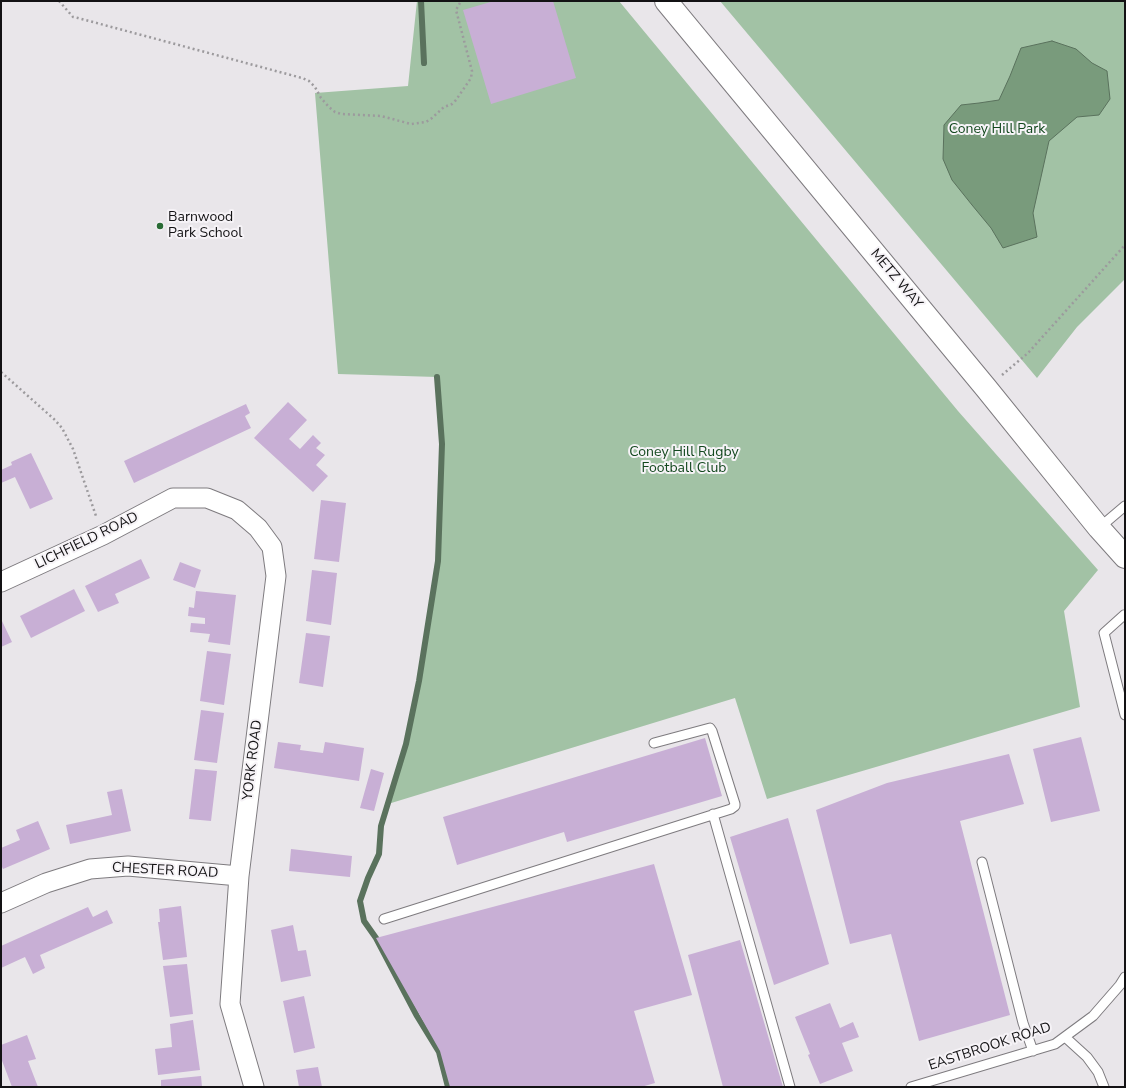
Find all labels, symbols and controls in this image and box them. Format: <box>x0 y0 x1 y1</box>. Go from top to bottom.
park label: Coney Hill Park <box>949 122 1045 138</box>
place label: Barnwood Park School <box>168 210 242 242</box>
marker: Barnwood Park School <box>155 221 165 231</box>
street label: METZ WAY <box>866 246 926 312</box>
park label: Coney Hill Rugby Football Club <box>629 445 739 478</box>
street label: LICHFIELD ROAD <box>33 509 141 573</box>
street label: YORK ROAD <box>240 719 266 801</box>
street label: CHESTER ROAD <box>111 860 219 882</box>
street label: EASTBROOK ROAD <box>927 1019 1053 1075</box>

